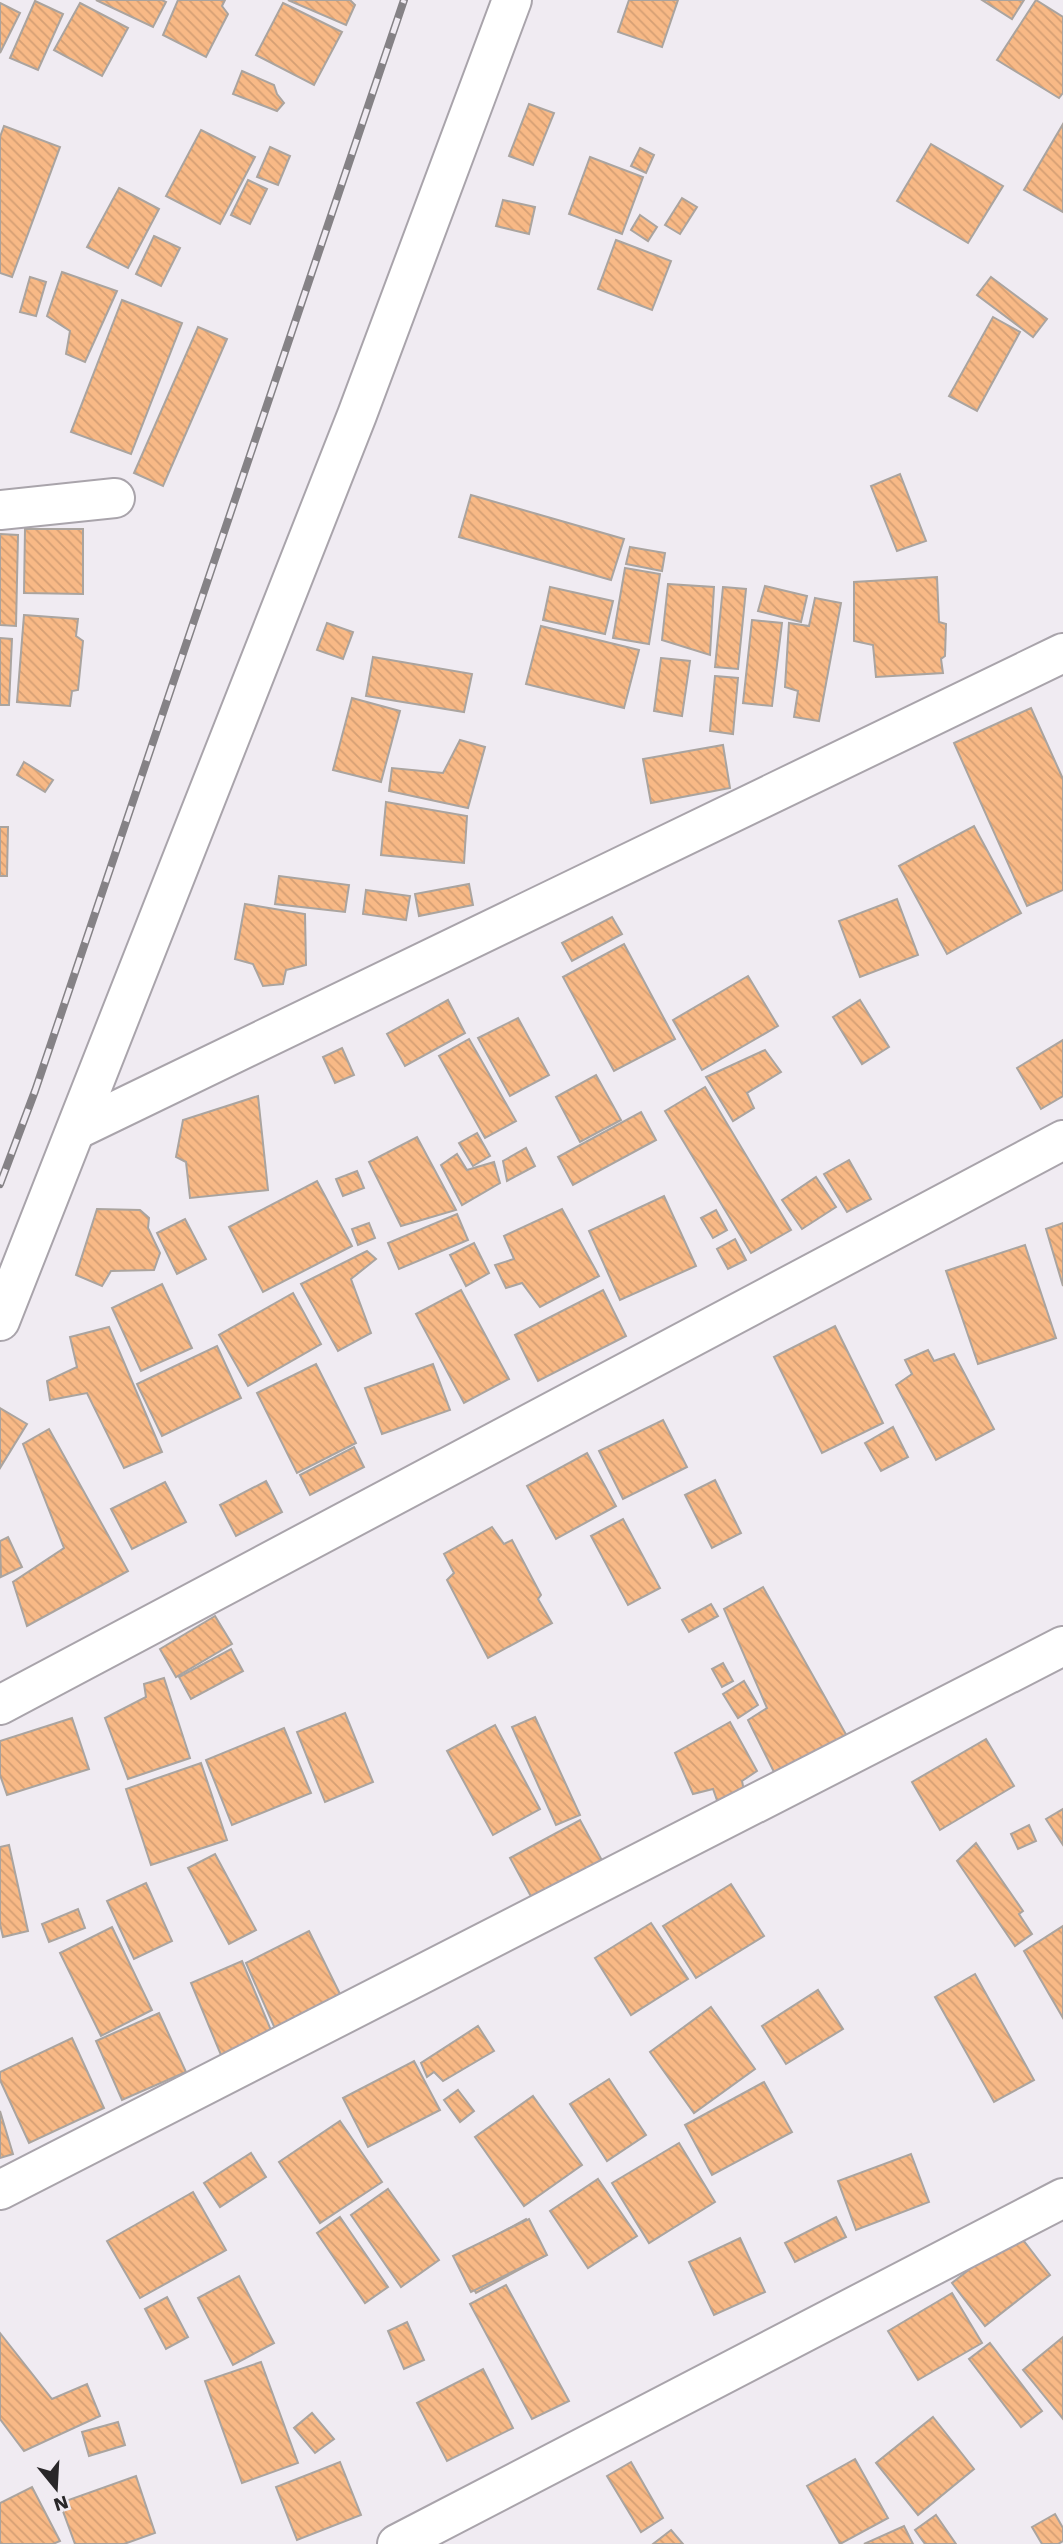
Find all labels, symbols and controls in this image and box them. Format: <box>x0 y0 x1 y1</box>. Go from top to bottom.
north arrow <box>21 2453 91 2523</box>
text: N <box>51 2491 71 2517</box>

